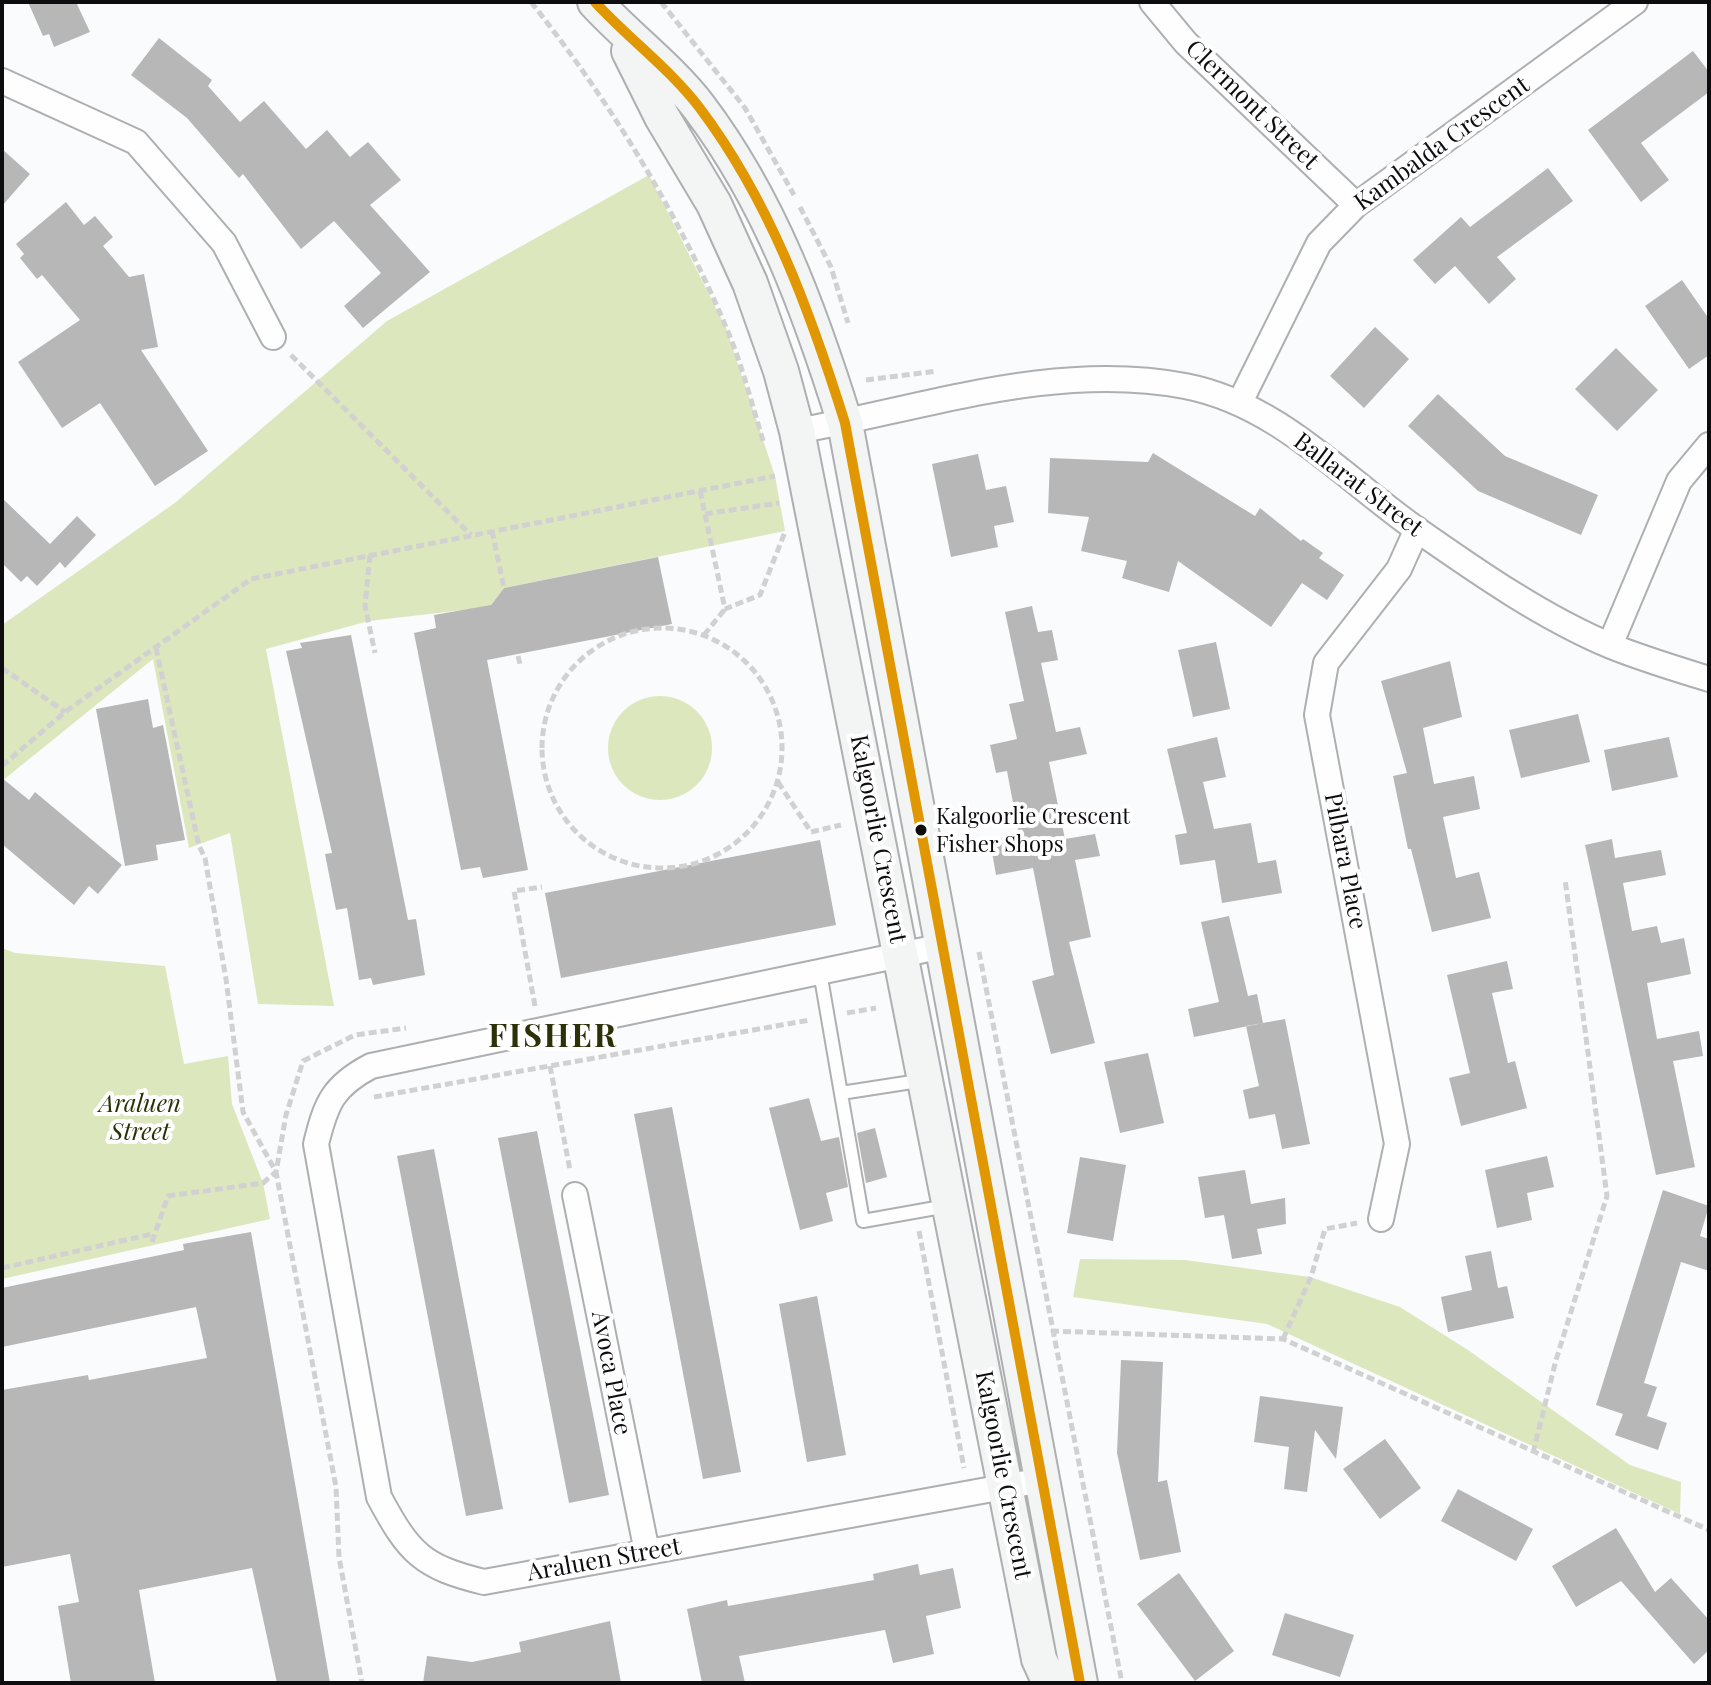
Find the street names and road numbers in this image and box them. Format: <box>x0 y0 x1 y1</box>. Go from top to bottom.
street label: Clermont Street <box>1180 34 1324 176</box>
street label: Kambalda Crescent <box>1349 71 1535 217</box>
street label: Ballarat Street <box>1288 427 1428 543</box>
street label: Kalgoorlie Crescent <box>844 732 912 946</box>
street label: Pilbara Place <box>1318 790 1372 932</box>
street label: Avoca Place <box>585 1308 637 1438</box>
street label: Kalgoorlie Crescent <box>969 1368 1037 1582</box>
street label: Araluen Street <box>525 1532 683 1588</box>

